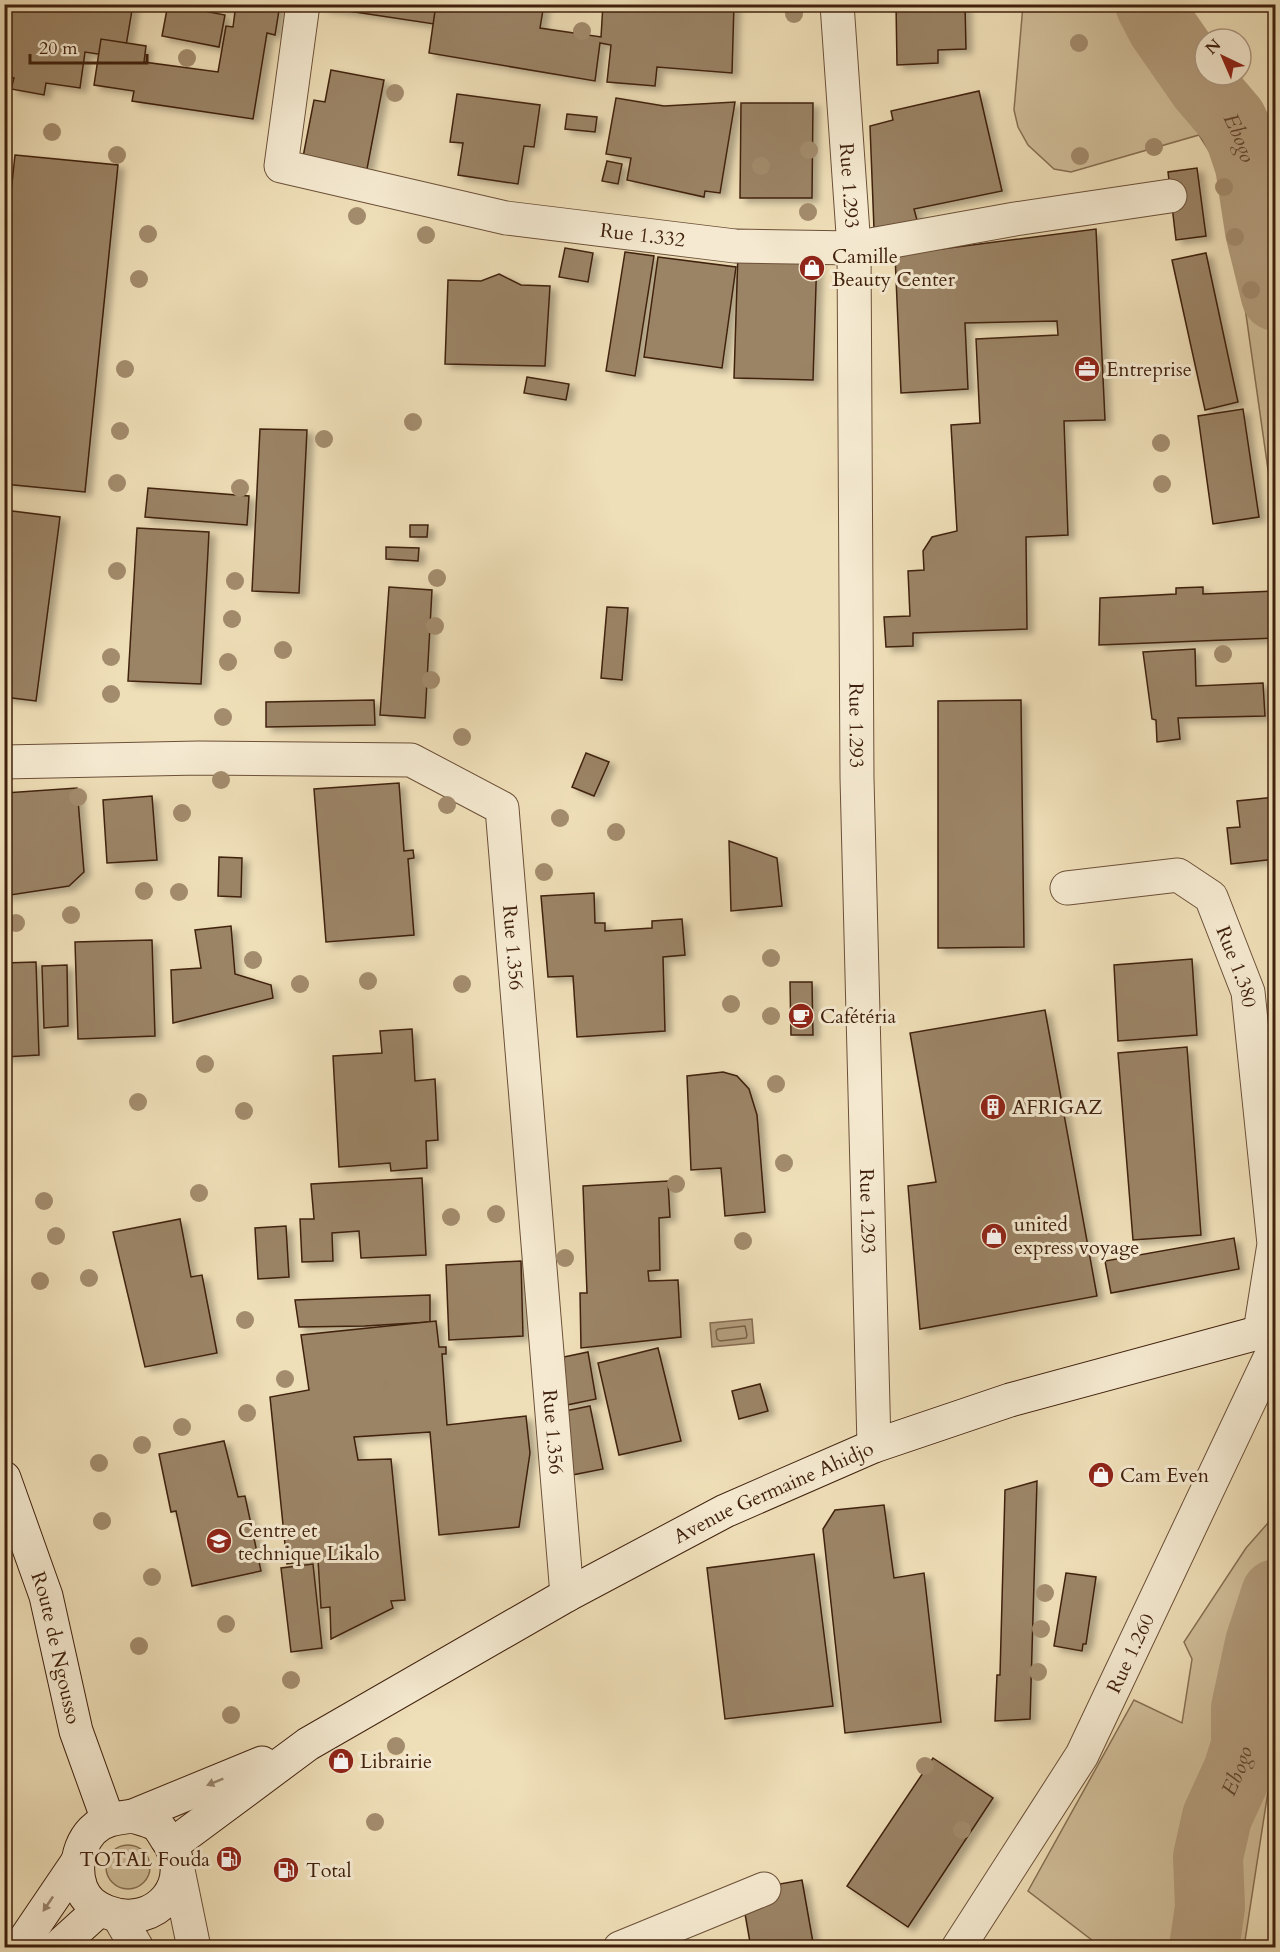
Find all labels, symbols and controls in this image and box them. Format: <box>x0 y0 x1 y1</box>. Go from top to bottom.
scale bar <box>30 27 147 65</box>
north arrow <box>1193 27 1253 87</box>
text: N <box>1201 34 1226 60</box>
text: 20 m <box>39 36 78 61</box>
water label: Ebogo <box>1216 109 1262 166</box>
street label: Rue 1.293 <box>833 142 866 229</box>
street label: Rue 1.332 <box>599 216 687 253</box>
place label: Camille Beauty Center <box>832 243 956 293</box>
shop icon: Camille Beauty Center <box>797 253 827 283</box>
office icon: Entreprise <box>1072 354 1102 384</box>
place label: Entreprise <box>1106 356 1192 383</box>
street label: Rue 1.293 <box>843 683 870 768</box>
street label: Rue 1.356 <box>497 904 530 991</box>
street label: Rue 1.380 <box>1210 922 1263 1009</box>
cafe icon: Cafétéria <box>786 1001 816 1031</box>
place label: Cafétéria <box>820 1003 896 1030</box>
building icon: AFRIGAZ <box>978 1092 1008 1122</box>
place label: AFRIGAZ <box>1012 1094 1103 1121</box>
street label: Rue 1.293 <box>853 1168 883 1254</box>
place label: united express voyage <box>1014 1211 1139 1261</box>
shop icon: united express voyage <box>979 1221 1009 1251</box>
street label: Rue 1.356 <box>537 1388 571 1476</box>
street label: Avenue Germaine Ahidjo <box>668 1434 878 1550</box>
shop icon: Cam Even <box>1086 1460 1116 1490</box>
place label: Cam Even <box>1120 1462 1210 1489</box>
place label: Centre et technique Likalo <box>238 1517 380 1567</box>
school or university icon: Centre et technique Likalo <box>204 1526 234 1556</box>
street label: Route de Ngousso <box>25 1568 88 1727</box>
street label: Rue 1.260 <box>1100 1609 1161 1698</box>
water label: Ebogo <box>1214 1742 1260 1800</box>
shop icon: Librairie <box>326 1746 356 1776</box>
place label: Librairie <box>360 1748 432 1775</box>
one-way arrow <box>205 1777 223 1787</box>
fuel station icon: TOTAL Fouda <box>214 1844 244 1874</box>
place label: TOTAL Fouda <box>79 1846 210 1873</box>
fuel station icon: Total <box>271 1855 301 1885</box>
place label: Total <box>306 1857 352 1884</box>
one-way arrow <box>42 1896 54 1912</box>

